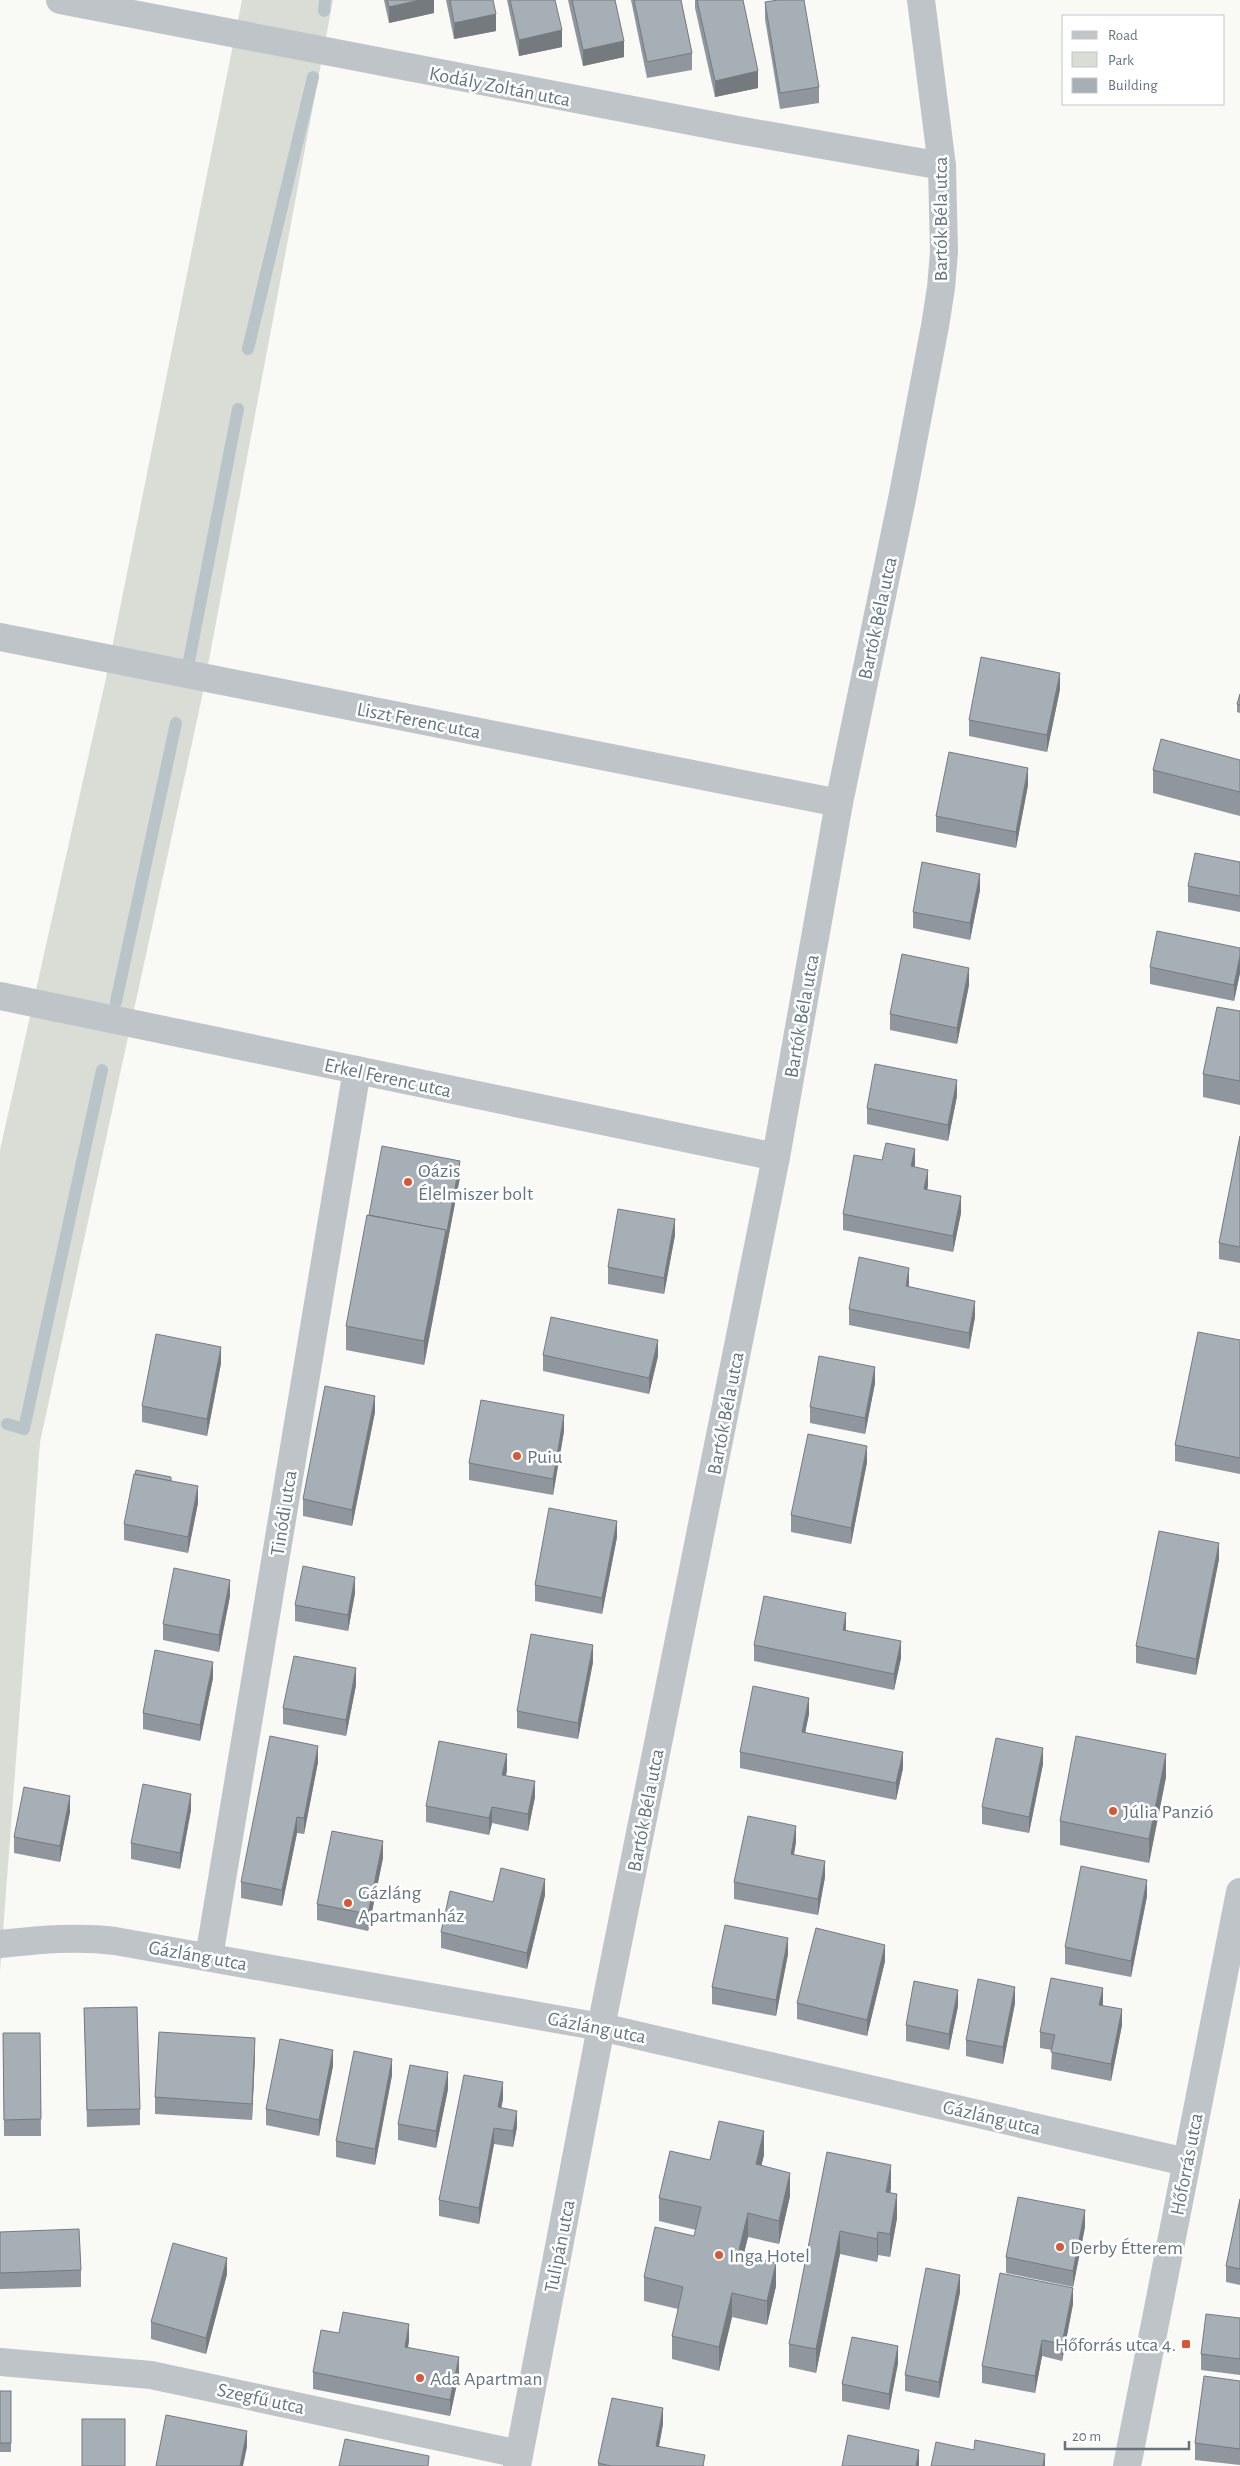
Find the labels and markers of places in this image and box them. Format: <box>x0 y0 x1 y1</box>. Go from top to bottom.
place label: Oázis Élelmiszer bolt <box>418 1161 534 1204</box>
marker: Oázis Élelmiszer bolt <box>402 1176 414 1188</box>
place label: Puiu <box>527 1447 562 1467</box>
marker: Puiu <box>511 1450 523 1462</box>
place label: Júlia Panzió <box>1123 1802 1214 1822</box>
marker: Júlia Panzió <box>1107 1805 1119 1817</box>
place label: Gázláng Apartmanház <box>358 1883 464 1926</box>
marker: Gázláng Apartmanház <box>342 1897 354 1909</box>
place label: Derby Étterem <box>1070 2237 1183 2258</box>
marker: Derby Étterem <box>1054 2241 1066 2253</box>
place label: Inga Hotel <box>729 2246 810 2266</box>
marker: Inga Hotel <box>713 2249 725 2261</box>
place label: Hőforrás utca 4. <box>1055 2335 1176 2355</box>
marker: Hőforrás utca 4. <box>1180 2338 1192 2350</box>
place label: Ada Apartman <box>430 2369 543 2389</box>
marker: Ada Apartman <box>414 2372 426 2384</box>

